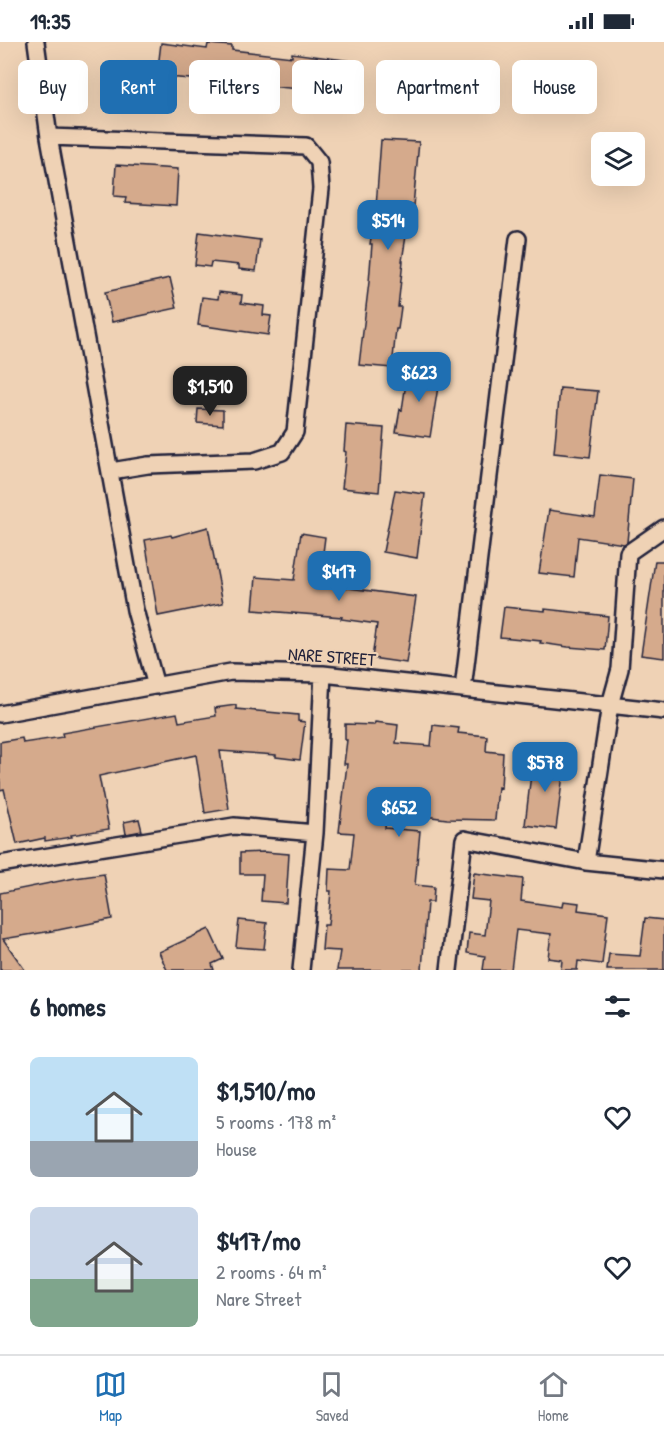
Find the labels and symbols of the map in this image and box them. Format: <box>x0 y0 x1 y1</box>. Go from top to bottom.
pin: $514 <box>352 200 424 251</box>
pin: $623 <box>383 352 455 403</box>
pin: $1,510 <box>161 366 259 417</box>
pin: $417 <box>303 551 375 602</box>
street label: NARE STREET <box>287 641 377 672</box>
pin: $578 <box>509 742 581 793</box>
pin: $652 <box>363 787 435 838</box>

